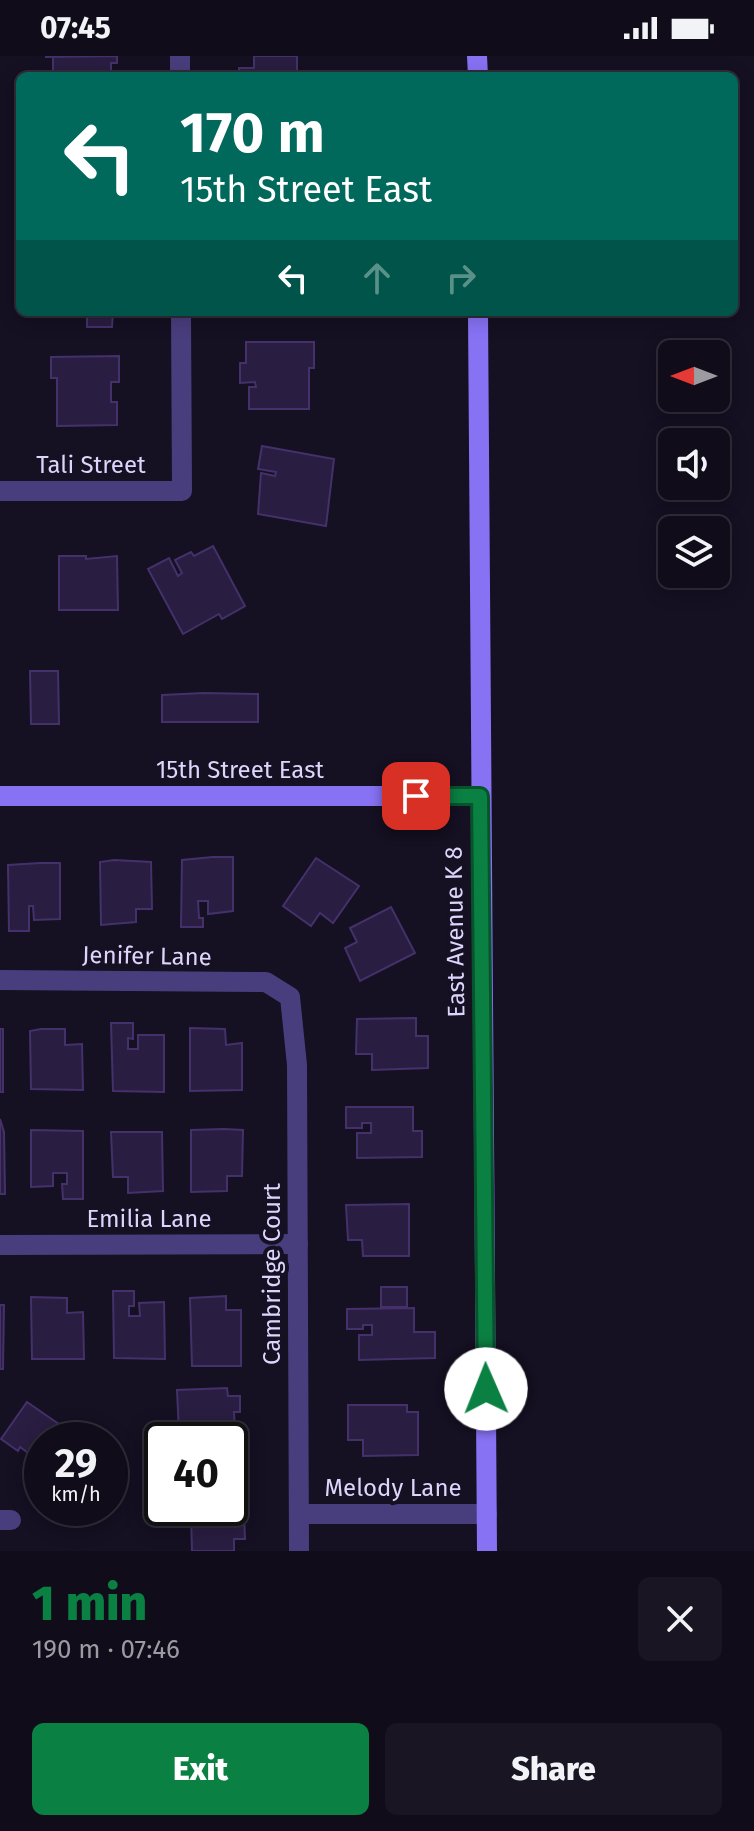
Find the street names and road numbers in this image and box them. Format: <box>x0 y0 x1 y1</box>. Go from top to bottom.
street label: Tali Street <box>36 451 146 479</box>
street label: 15th Street East <box>156 756 324 784</box>
street label: East Avenue K 8 <box>440 846 470 1018</box>
street label: Jenifer Lane <box>82 941 212 971</box>
street label: Cambridge Court <box>258 1183 286 1365</box>
street label: Emilia Lane <box>86 1205 212 1233</box>
street label: Melody Lane <box>324 1474 462 1502</box>

